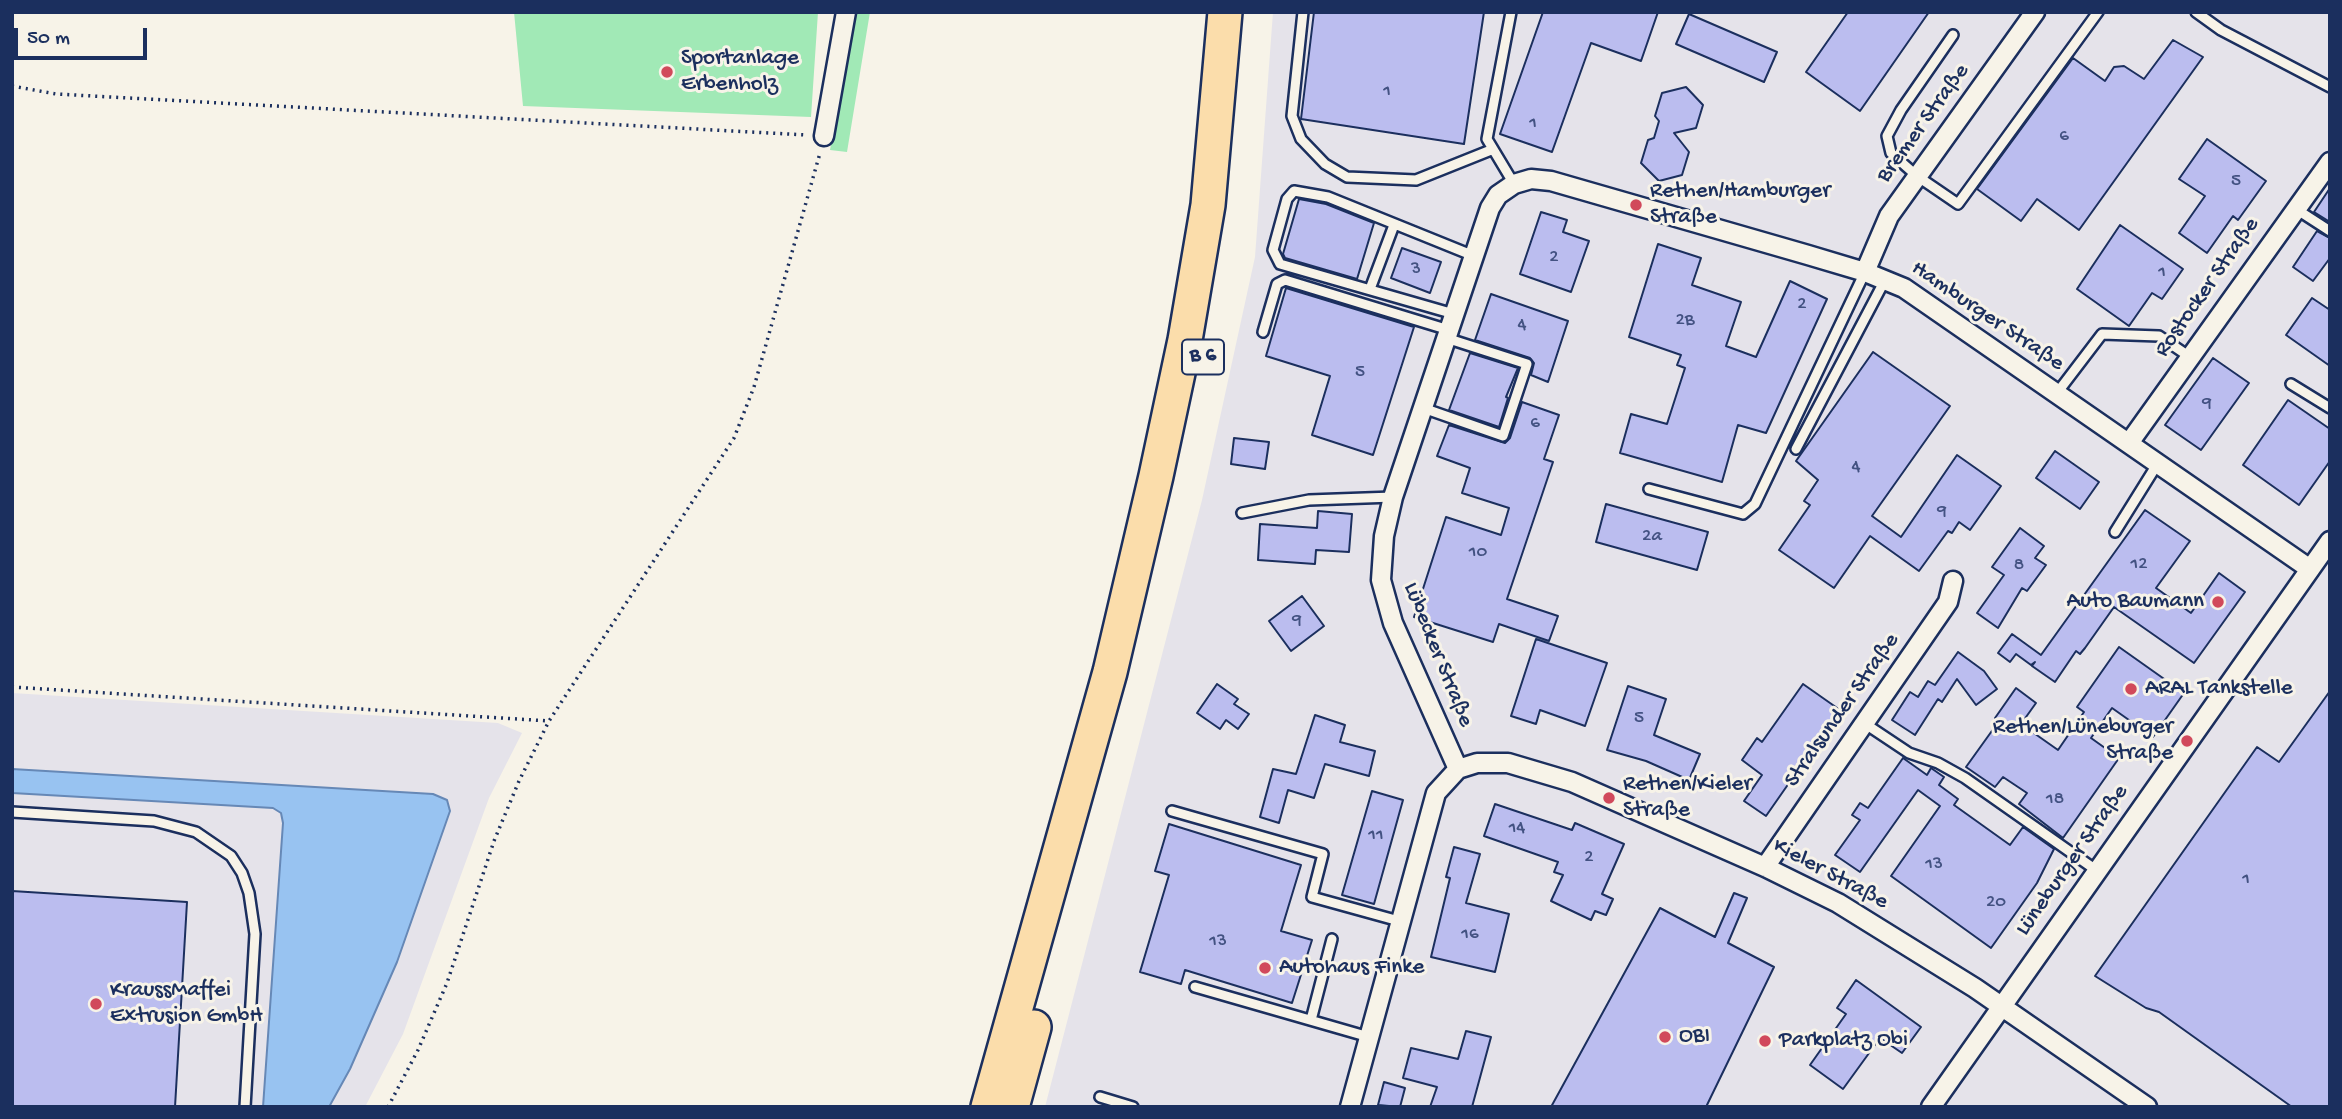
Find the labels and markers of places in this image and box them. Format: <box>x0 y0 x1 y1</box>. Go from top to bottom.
place label: Sportanlage Erbenholz <box>681 45 799 99</box>
marker: Sportanlage Erbenholz <box>659 64 675 80</box>
place label: Rethen/Hamburger Straße <box>1650 178 1830 232</box>
marker: Rethen/Hamburger Straße <box>1628 197 1644 213</box>
place label: Auto Baumann <box>2067 588 2204 616</box>
marker: Auto Baumann <box>2210 594 2226 610</box>
place label: ARAL Tankstelle <box>2145 675 2293 703</box>
marker: ARAL Tankstelle <box>2123 681 2139 697</box>
place label: Rethen/Lüneburger Straße <box>1993 714 2173 768</box>
marker: Rethen/Lüneburger Straße <box>2179 733 2195 749</box>
place label: Rethen/Kieler Straße <box>1623 771 1752 825</box>
marker: Rethen/Kieler Straße <box>1601 790 1617 806</box>
place label: Autohaus Finke <box>1279 954 1424 982</box>
marker: Autohaus Finke <box>1257 960 1273 976</box>
place label: KraussMaffei Extrusion GmbH <box>110 977 263 1031</box>
marker: KraussMaffei Extrusion GmbH <box>88 996 104 1012</box>
place label: OBI <box>1679 1023 1710 1051</box>
place label: Parkplatz Obi <box>1779 1027 1908 1055</box>
marker: OBI <box>1657 1029 1673 1045</box>
marker: Parkplatz Obi <box>1757 1033 1773 1049</box>

